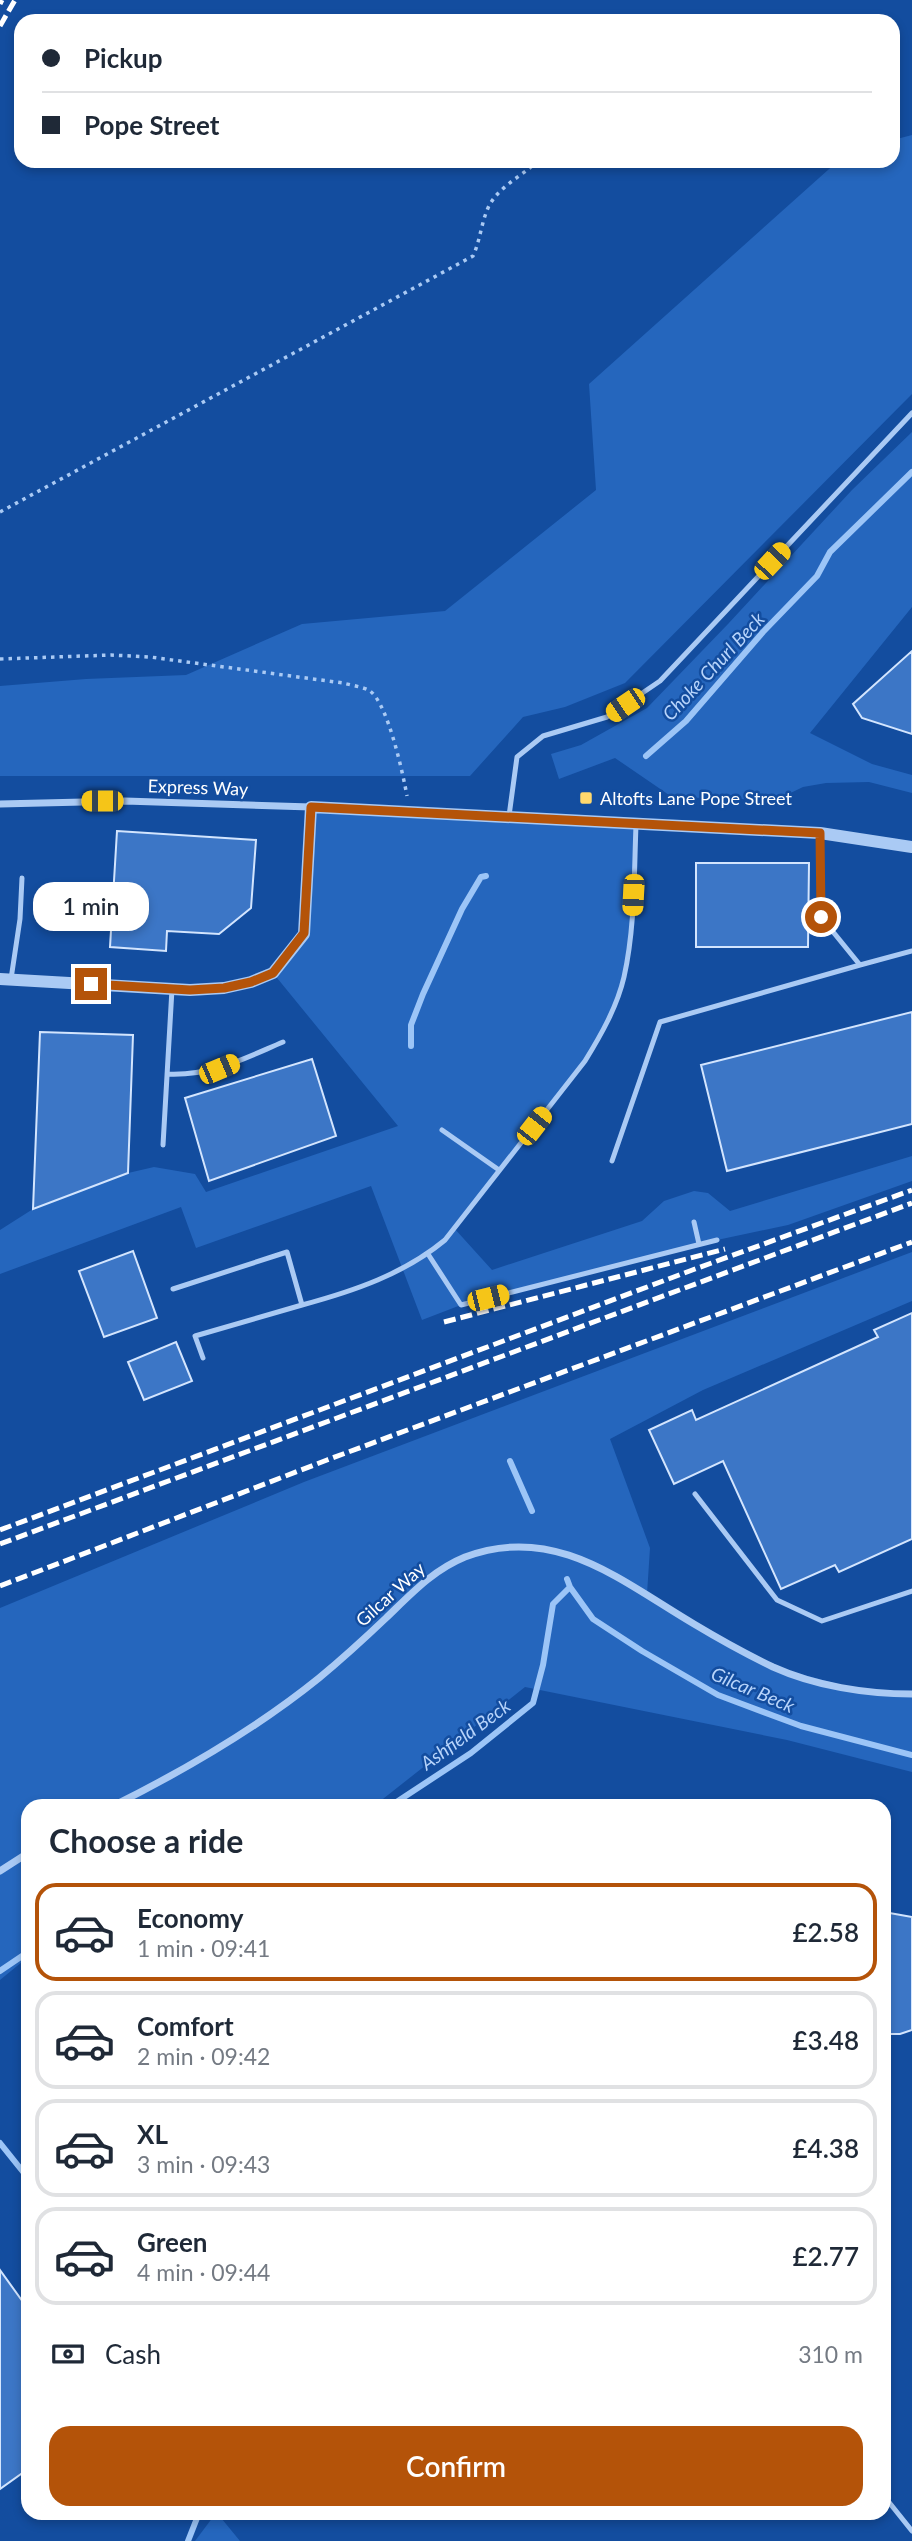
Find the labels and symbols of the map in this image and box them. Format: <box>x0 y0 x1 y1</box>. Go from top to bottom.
car <box>750 538 795 584</box>
water label: Choke Churl Beck <box>657 607 769 725</box>
car <box>602 685 649 725</box>
street label: Express Way <box>147 774 249 800</box>
place label: Altofts Lane Pope Street <box>600 787 793 809</box>
marker: Altofts Lane Pope Street <box>578 790 594 806</box>
car <box>82 791 124 812</box>
car <box>622 873 645 917</box>
callout: 1 min <box>33 883 149 932</box>
route start <box>805 901 837 933</box>
route end <box>75 968 107 1000</box>
car <box>196 1051 243 1087</box>
car <box>513 1103 556 1149</box>
car <box>466 1283 511 1313</box>
street label: Gilcar Way <box>351 1557 430 1631</box>
water label: Gilcar Beck <box>708 1661 799 1717</box>
water label: Ashfield Beck <box>415 1693 515 1775</box>

